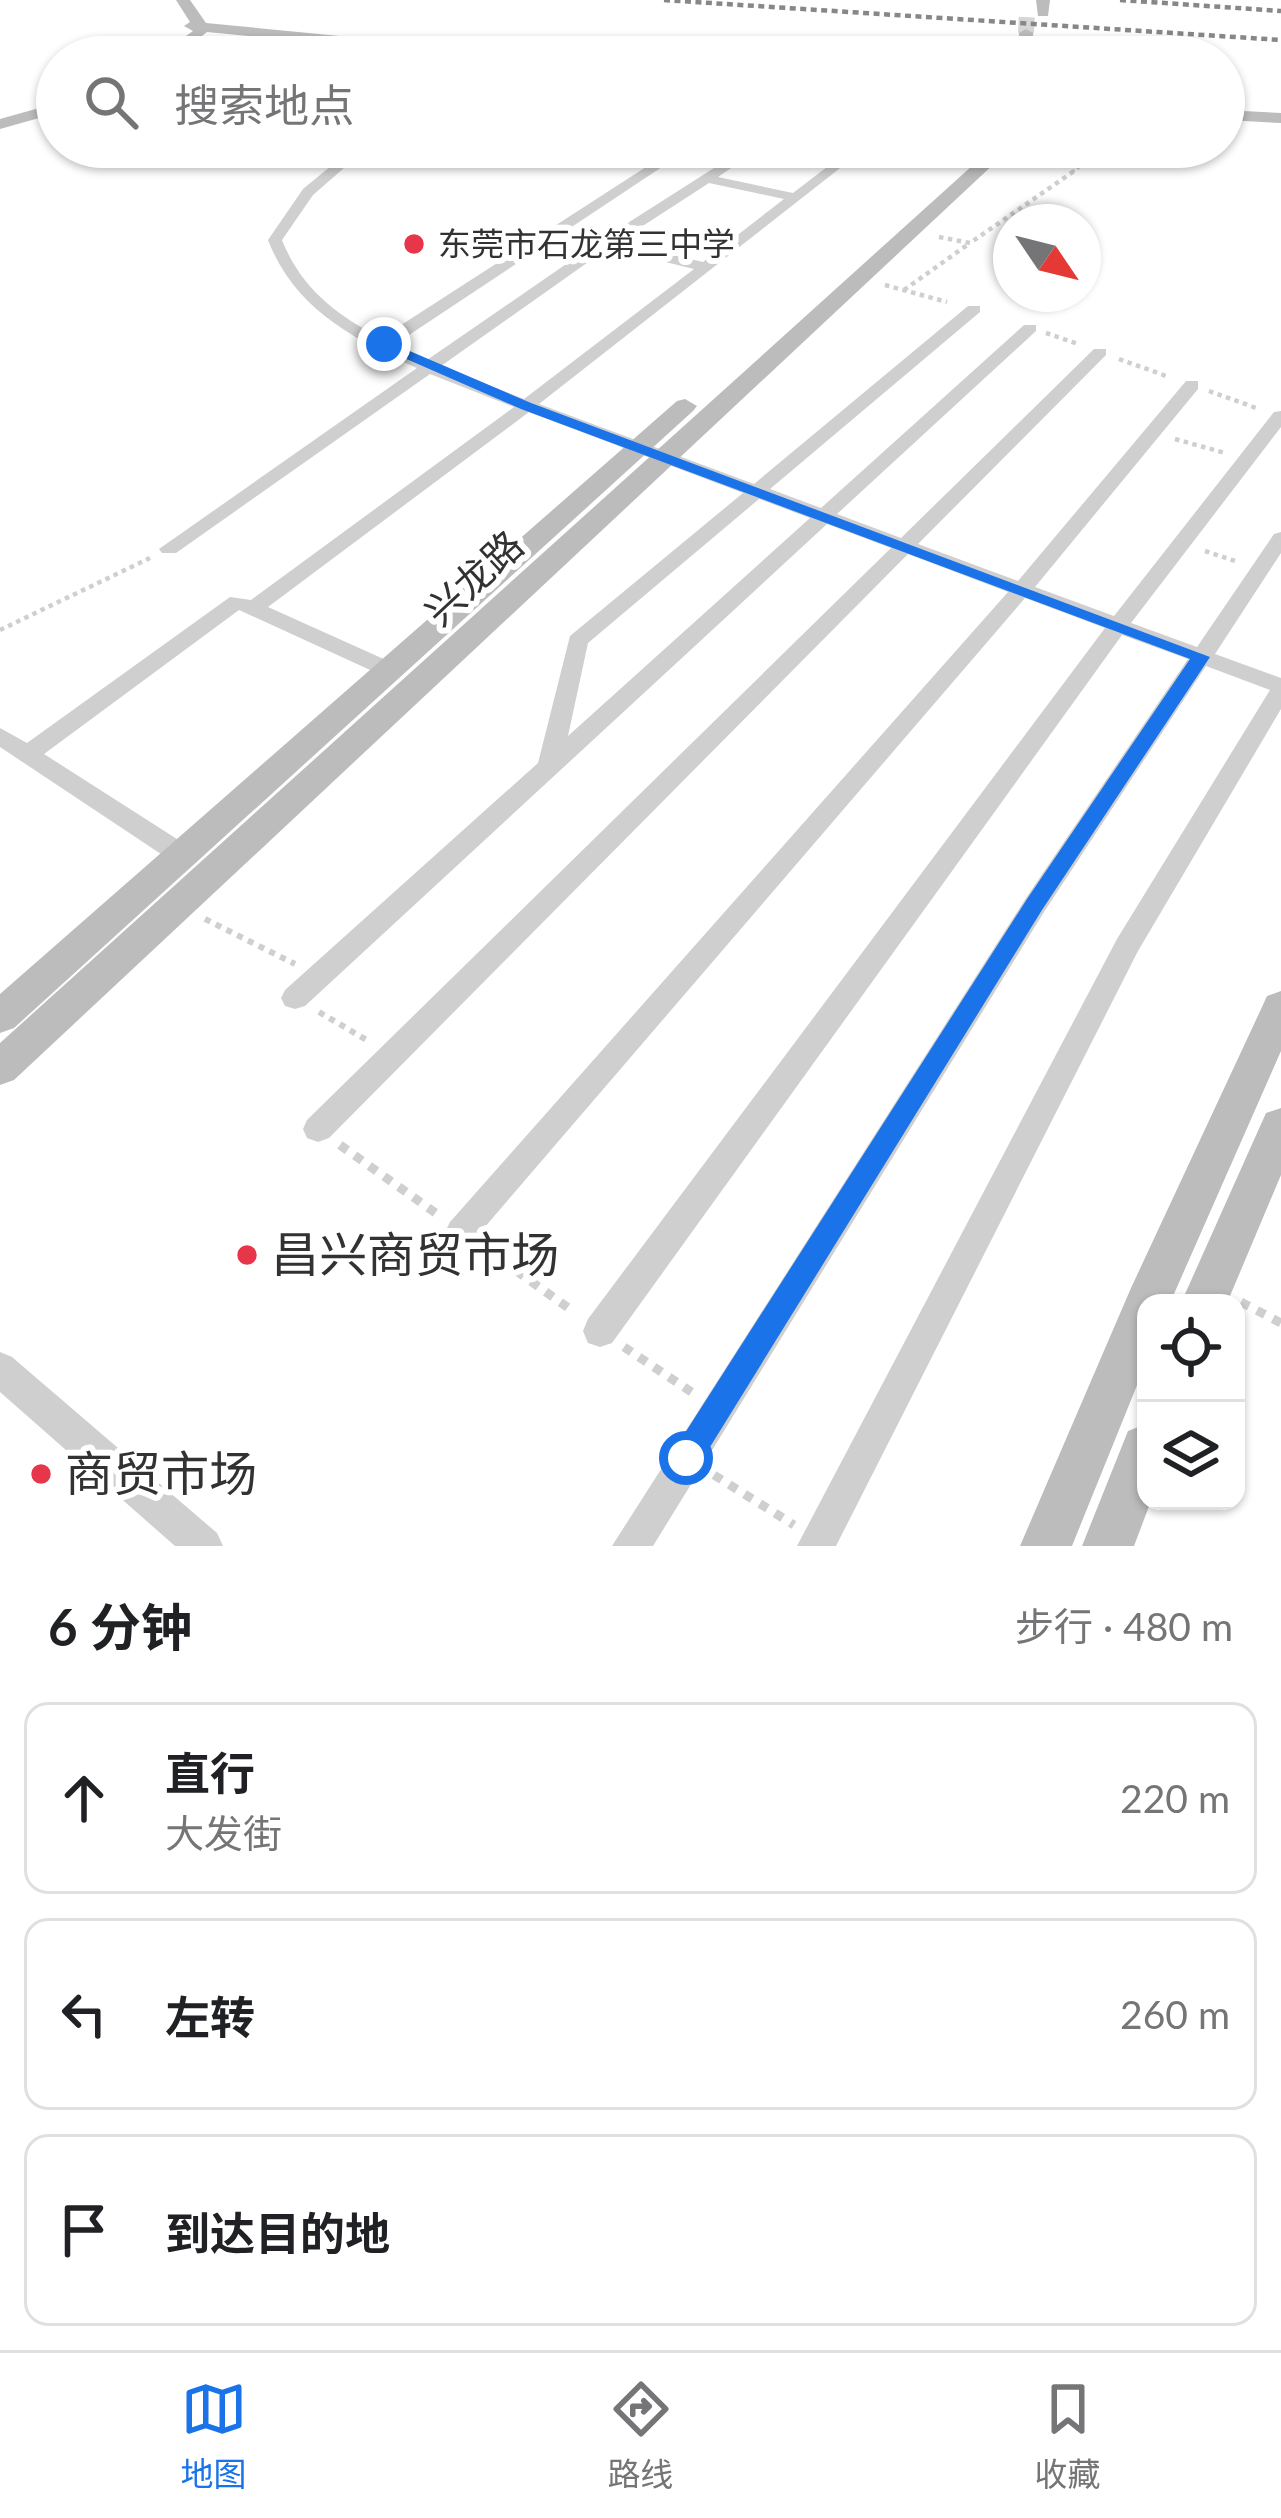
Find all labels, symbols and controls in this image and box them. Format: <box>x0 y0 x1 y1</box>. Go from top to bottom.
search box <box>36 36 1245 168</box>
icon: search <box>78 69 144 135</box>
text: 搜索地点 <box>174 78 354 132</box>
north arrow <box>993 204 1101 312</box>
place label: 东莞市石龙第三中学 <box>438 223 735 263</box>
marker: 东莞市石龙第三中学 <box>401 231 427 257</box>
route end <box>357 317 411 371</box>
street label: 兴龙路 <box>415 521 532 634</box>
place label: 昌兴商贸市场 <box>271 1225 559 1282</box>
marker: 昌兴商贸市场 <box>234 1242 260 1268</box>
map controls <box>1137 1294 1245 1510</box>
button: locate <box>1137 1294 1245 1402</box>
button: layers <box>1137 1402 1245 1510</box>
route start <box>659 1431 713 1485</box>
place label: 商贸市场 <box>65 1444 257 1501</box>
marker: 商贸市场 <box>28 1461 54 1487</box>
text: 6 分钟 <box>48 1596 192 1657</box>
text: 步行 · 480 m <box>1015 1603 1233 1649</box>
text: 直行 <box>165 1746 255 1800</box>
icon: ahead <box>51 1765 117 1831</box>
text: 220 m <box>1120 1775 1230 1821</box>
text: 大发街 <box>165 1810 282 1856</box>
icon: left <box>51 1981 117 2047</box>
text: 左转 <box>165 1990 255 2044</box>
text: 260 m <box>1120 1991 1230 2037</box>
icon: arrive <box>51 2197 117 2263</box>
text: 到达目的地 <box>165 2206 390 2260</box>
tab: 地图 <box>181 2376 247 2496</box>
tab: 路线 <box>608 2376 674 2496</box>
tab: 收藏 <box>1035 2376 1101 2496</box>

